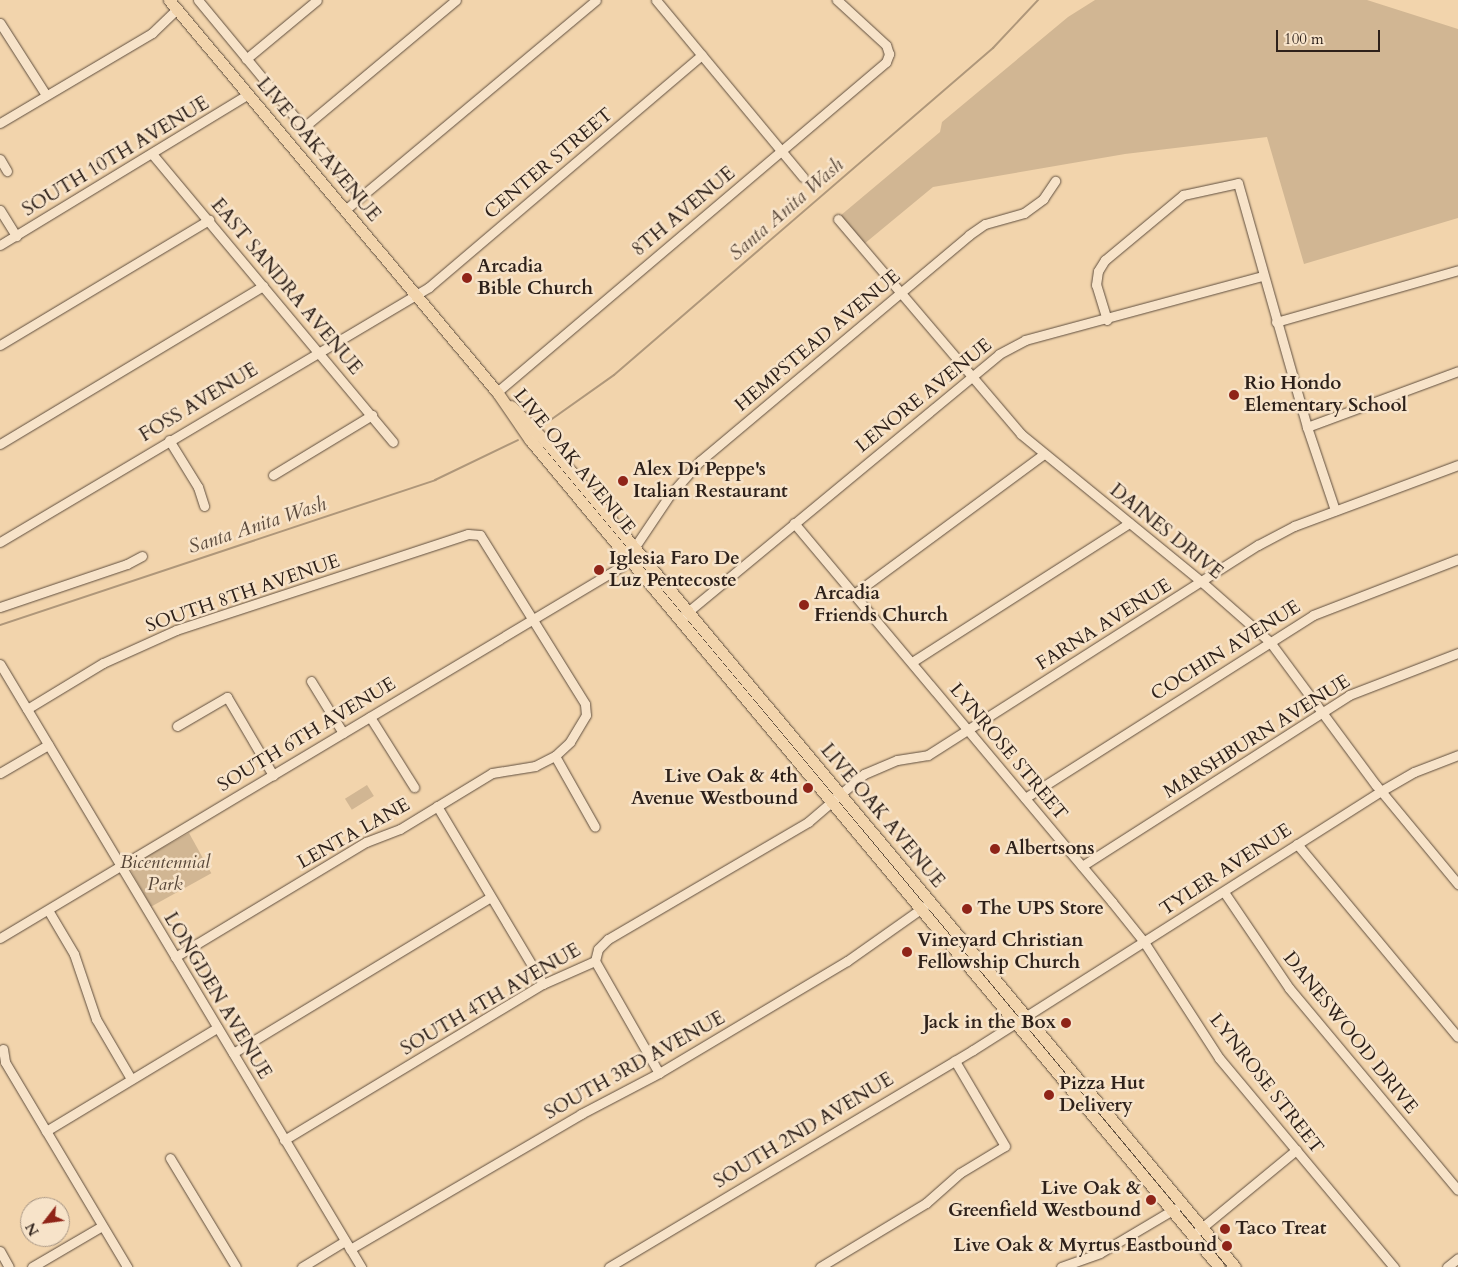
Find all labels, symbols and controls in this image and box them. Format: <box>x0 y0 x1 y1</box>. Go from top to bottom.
scale bar <box>1278 20 1382 52</box>
text: 100 m <box>1284 29 1324 49</box>
street label: LIVE OAK AVENUE <box>251 73 385 227</box>
street label: SOUTH 10TH AVENUE <box>19 92 213 222</box>
street label: CENTER STREET <box>480 104 618 224</box>
water label: Santa Anita Wash <box>724 153 848 265</box>
street label: 8TH AVENUE <box>628 162 740 262</box>
street label: EAST SANDRA AVENUE <box>206 194 366 380</box>
place label: Arcadia Bible Church <box>477 256 593 300</box>
street label: HEMPSTEAD AVENUE <box>731 265 905 417</box>
marker: Arcadia Bible Church <box>461 272 473 284</box>
street label: LENORE AVENUE <box>851 334 997 458</box>
street label: FOSS AVENUE <box>136 359 262 447</box>
place label: Rio Hondo Elementary School <box>1244 373 1407 417</box>
street label: LIVE OAK AVENUE <box>508 385 640 539</box>
marker: Rio Hondo Elementary School <box>1228 389 1240 401</box>
place label: Alex Di Peppe's Italian Restaurant <box>633 459 788 503</box>
marker: Alex Di Peppe's Italian Restaurant <box>617 475 629 487</box>
street label: DAINES DRIVE <box>1105 479 1227 585</box>
water label: Santa Anita Wash <box>185 491 329 559</box>
place label: Iglesia Faro De Luz Pentecoste <box>609 548 740 592</box>
street label: SOUTH 8TH AVENUE <box>143 550 343 638</box>
marker: Iglesia Faro De Luz Pentecoste <box>593 564 605 576</box>
street label: FARNA AVENUE <box>1032 574 1176 676</box>
place label: Arcadia Friends Church <box>814 583 948 627</box>
street label: COCHIN AVENUE <box>1147 596 1305 706</box>
marker: Arcadia Friends Church <box>798 599 810 611</box>
street label: MARSHBURN AVENUE <box>1160 670 1354 804</box>
street label: SOUTH 6TH AVENUE <box>214 673 400 797</box>
street label: LYNROSE STREET <box>944 679 1072 825</box>
street label: LIVE OAK AVENUE <box>815 739 949 893</box>
place label: Live Oak & 4th Avenue Westbound <box>631 766 798 810</box>
marker: Live Oak & 4th Avenue Westbound <box>802 782 814 794</box>
street label: LENTA LANE <box>294 794 414 874</box>
street label: TYLER AVENUE <box>1156 819 1296 921</box>
place label: Albertsons <box>1005 838 1095 860</box>
marker: Albertsons <box>989 843 1001 855</box>
park label: Bicentennial Park <box>120 852 210 896</box>
place label: The UPS Store <box>977 898 1104 920</box>
marker: The UPS Store <box>961 903 973 915</box>
street label: LONGDEN AVENUE <box>158 909 276 1083</box>
place label: Vineyard Christian Fellowship Church <box>917 930 1083 974</box>
street label: SOUTH 4TH AVENUE <box>397 939 585 1061</box>
marker: Vineyard Christian Fellowship Church <box>901 946 913 958</box>
street label: DANESWOOD DRIVE <box>1278 948 1422 1118</box>
street label: SOUTH 3RD AVENUE <box>541 1007 729 1125</box>
street label: LYNROSE STREET <box>1204 1009 1328 1159</box>
place label: Jack in the Box <box>923 1012 1056 1034</box>
marker: Jack in the Box <box>1060 1017 1072 1029</box>
street label: SOUTH 2ND AVENUE <box>710 1068 898 1194</box>
place label: Pizza Hut Delivery <box>1059 1073 1145 1117</box>
marker: Pizza Hut Delivery <box>1043 1089 1055 1101</box>
place label: Live Oak & Greenfield Westbound <box>948 1178 1141 1222</box>
marker: Live Oak & Greenfield Westbound <box>1145 1194 1157 1206</box>
north arrow <box>20 1197 70 1247</box>
place label: Taco Treat <box>1235 1218 1326 1240</box>
text: N <box>21 1219 44 1239</box>
marker: Taco Treat <box>1219 1223 1231 1235</box>
place label: Live Oak & Myrtus Eastbound <box>953 1235 1217 1257</box>
marker: Live Oak & Myrtus Eastbound <box>1221 1240 1233 1252</box>

